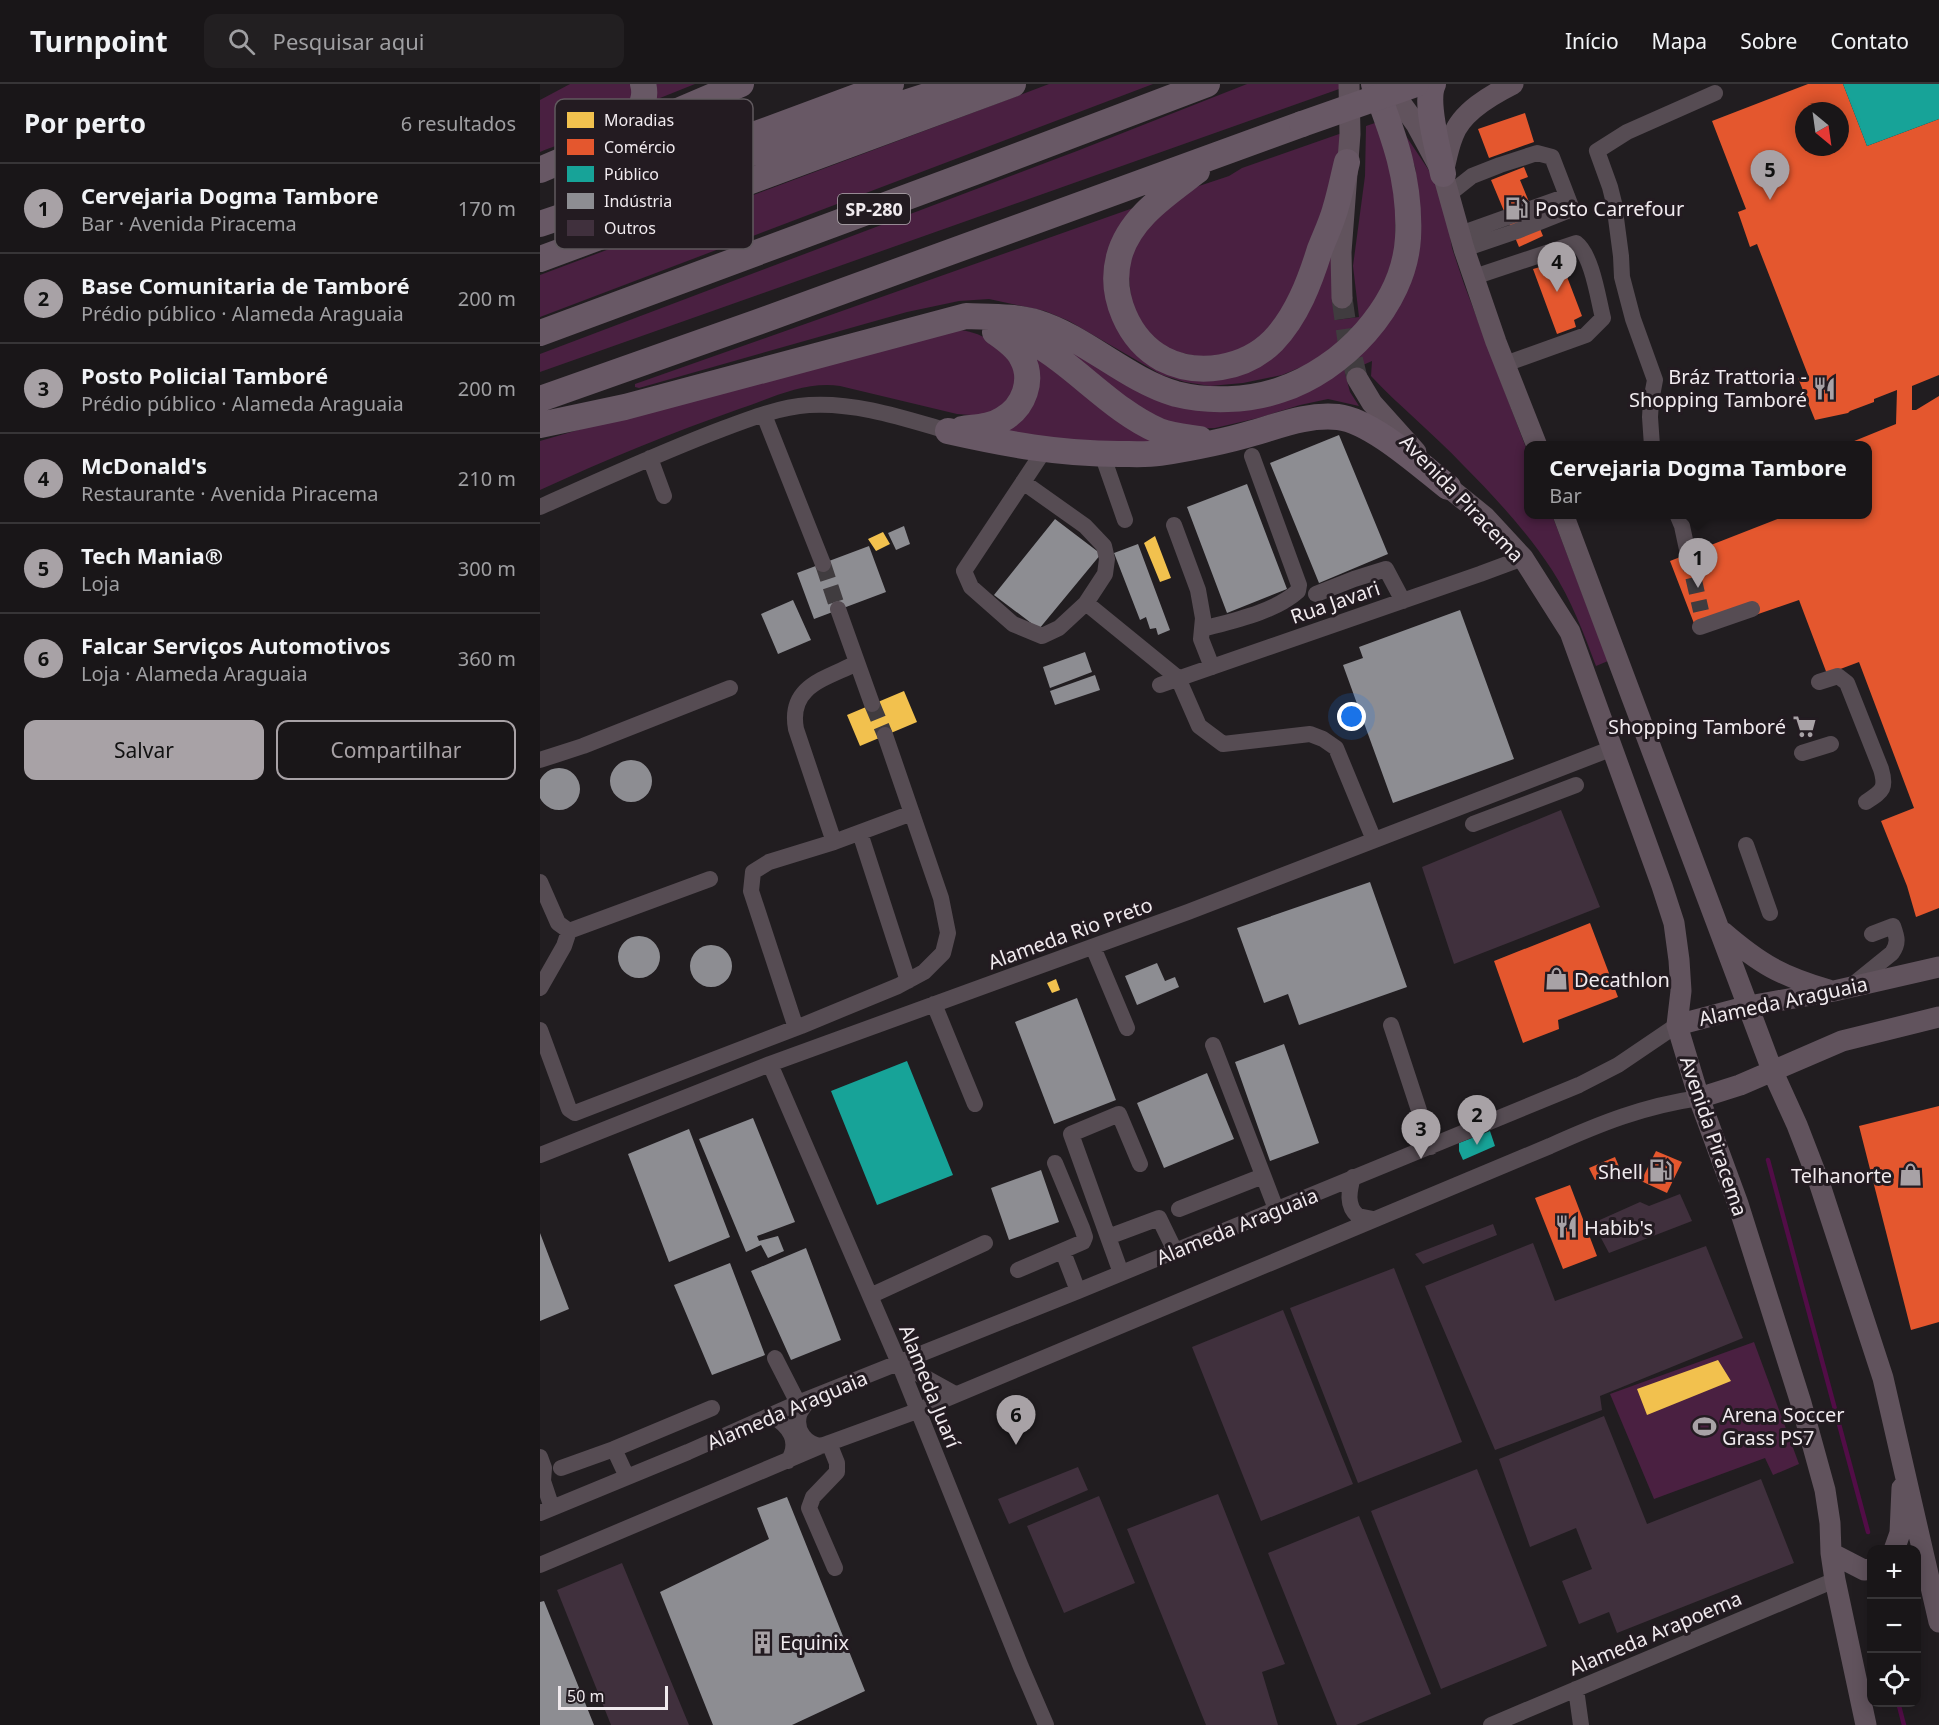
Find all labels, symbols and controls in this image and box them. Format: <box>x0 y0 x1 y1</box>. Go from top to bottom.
search box <box>204 14 624 68</box>
text: Turnpoint <box>30 22 168 60</box>
icon: search <box>225 25 258 58</box>
text: Pesquisar aqui <box>273 26 424 56</box>
text: Início <box>1565 27 1619 55</box>
text: Mapa <box>1652 27 1707 55</box>
text: Sobre <box>1740 27 1797 55</box>
text: Contato <box>1830 27 1909 55</box>
legend <box>555 99 753 249</box>
north arrow <box>1795 102 1849 156</box>
text: Por perto <box>24 105 146 141</box>
text: Moradias <box>604 109 674 131</box>
text: 6 resultados <box>401 110 516 137</box>
text: Comércio <box>604 136 676 158</box>
pin: 5 <box>1750 150 1790 200</box>
text: Público <box>604 163 659 185</box>
text: Cervejaria Dogma Tambore <box>81 180 379 210</box>
text: Indústria <box>604 190 672 212</box>
road number: SP-280 <box>838 194 910 224</box>
text: 1 <box>38 195 49 222</box>
text: 170 m <box>458 195 516 222</box>
fuel station icon: Posto Carrefour <box>1504 195 1530 221</box>
place label: Posto Carrefour <box>1535 195 1684 222</box>
text: Bar · Avenida Piracema <box>81 210 297 237</box>
text: Outros <box>604 217 656 239</box>
pin: 4 <box>1538 242 1576 292</box>
text: Base Comunitaria de Tamboré <box>81 270 410 300</box>
text: 2 <box>38 285 49 312</box>
text: 200 m <box>458 285 516 312</box>
text: Prédio público · Alameda Araguaia <box>81 300 404 327</box>
text: Posto Policial Tamboré <box>81 360 328 390</box>
place label: Bráz Trattoria - Shopping Tamboré <box>1629 363 1807 413</box>
text: 3 <box>38 375 49 402</box>
text: 200 m <box>458 375 516 402</box>
restaurant icon: Bráz Trattoria - Shopping Tamboré <box>1812 375 1838 401</box>
text: Prédio público · Alameda Araguaia <box>81 390 404 417</box>
street label: Avenida Piracema <box>1394 428 1530 568</box>
popup <box>1524 441 1872 519</box>
text: McDonald's <box>81 450 207 480</box>
text: Cervejaria Dogma Tambore <box>1549 452 1847 482</box>
text: 4 <box>38 465 49 492</box>
text: 210 m <box>458 465 516 492</box>
text: Restaurante · Avenida Piracema <box>81 480 378 507</box>
text: Bar <box>1549 482 1582 509</box>
pin: 1 <box>1678 538 1718 588</box>
text: Tech Mania® <box>81 540 223 570</box>
text: 5 <box>38 555 49 582</box>
text: 300 m <box>458 555 516 582</box>
text: Loja <box>81 570 120 597</box>
street label: Rua Javari <box>1287 574 1383 630</box>
text: Falcar Serviços Automotivos <box>81 630 391 660</box>
text: 6 <box>38 645 49 672</box>
text: 360 m <box>458 645 516 672</box>
text: Loja · Alameda Araguaia <box>81 660 308 687</box>
your location <box>1337 702 1366 731</box>
place label: Shopping Tamboré <box>1608 713 1786 740</box>
supermarket icon: Shopping Tamboré <box>1791 713 1817 739</box>
button: Salvar <box>24 720 264 780</box>
button: Compartilhar <box>276 720 516 780</box>
street label: Alameda Rio Preto <box>984 891 1156 975</box>
shop icon: Decathlon <box>1543 966 1569 992</box>
place label: Decathlon <box>1574 966 1670 993</box>
street label: Alameda Araguaia <box>1696 970 1870 1032</box>
street label: Avenida Piracema <box>1674 1052 1754 1220</box>
pin: 2 <box>1458 1096 1496 1145</box>
pin: 3 <box>1402 1110 1440 1159</box>
place label: Shell <box>1598 1158 1643 1185</box>
fuel station icon: Shell <box>1648 1158 1674 1184</box>
place label: Telhanorte <box>1791 1162 1892 1189</box>
shop icon: Telhanorte <box>1897 1162 1923 1188</box>
street label: Alameda Araguaia <box>1152 1181 1322 1271</box>
restaurant icon: Habib's <box>1553 1214 1579 1240</box>
place label: Habib's <box>1584 1214 1653 1241</box>
street label: Alameda Juarí <box>893 1321 967 1452</box>
street label: Alameda Araguaia <box>703 1364 871 1456</box>
pin: 6 <box>996 1396 1036 1445</box>
place label: Arena Soccer Grass PS7 <box>1722 1401 1845 1451</box>
sports icon: Arena Soccer Grass PS7 <box>1691 1413 1717 1439</box>
map controls <box>1867 1545 1921 1707</box>
button: + <box>1867 1545 1921 1599</box>
street label: Alameda Arapoema <box>1564 1584 1746 1682</box>
button: − <box>1867 1599 1921 1653</box>
building icon: Equinix <box>749 1629 775 1655</box>
place label: Equinix <box>780 1629 849 1656</box>
button: locate <box>1867 1653 1921 1707</box>
scale bar <box>558 1683 668 1710</box>
text: 50 m <box>567 1685 604 1707</box>

